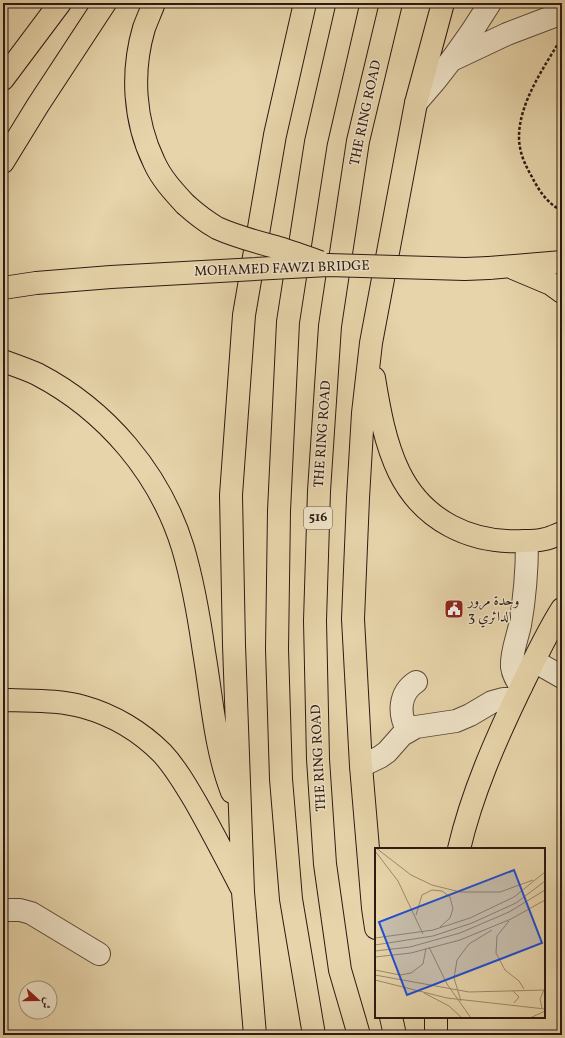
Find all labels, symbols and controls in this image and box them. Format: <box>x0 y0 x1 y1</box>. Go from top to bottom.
street label: THE RING ROAD <box>346 59 386 167</box>
street label: MOHAMED FAWZI BRIDGE <box>194 256 370 282</box>
street label: THE RING ROAD <box>310 380 336 488</box>
road number: 516 <box>304 507 332 529</box>
place label: وحدة مرور الدائري 3 <box>466 592 519 628</box>
public building icon: وحدة مرور الدائري 3 <box>443 598 465 620</box>
street label: THE RING ROAD <box>307 704 331 812</box>
inset map <box>375 848 545 1018</box>
north arrow <box>18 980 58 1020</box>
text: ش <box>37 995 55 1011</box>

